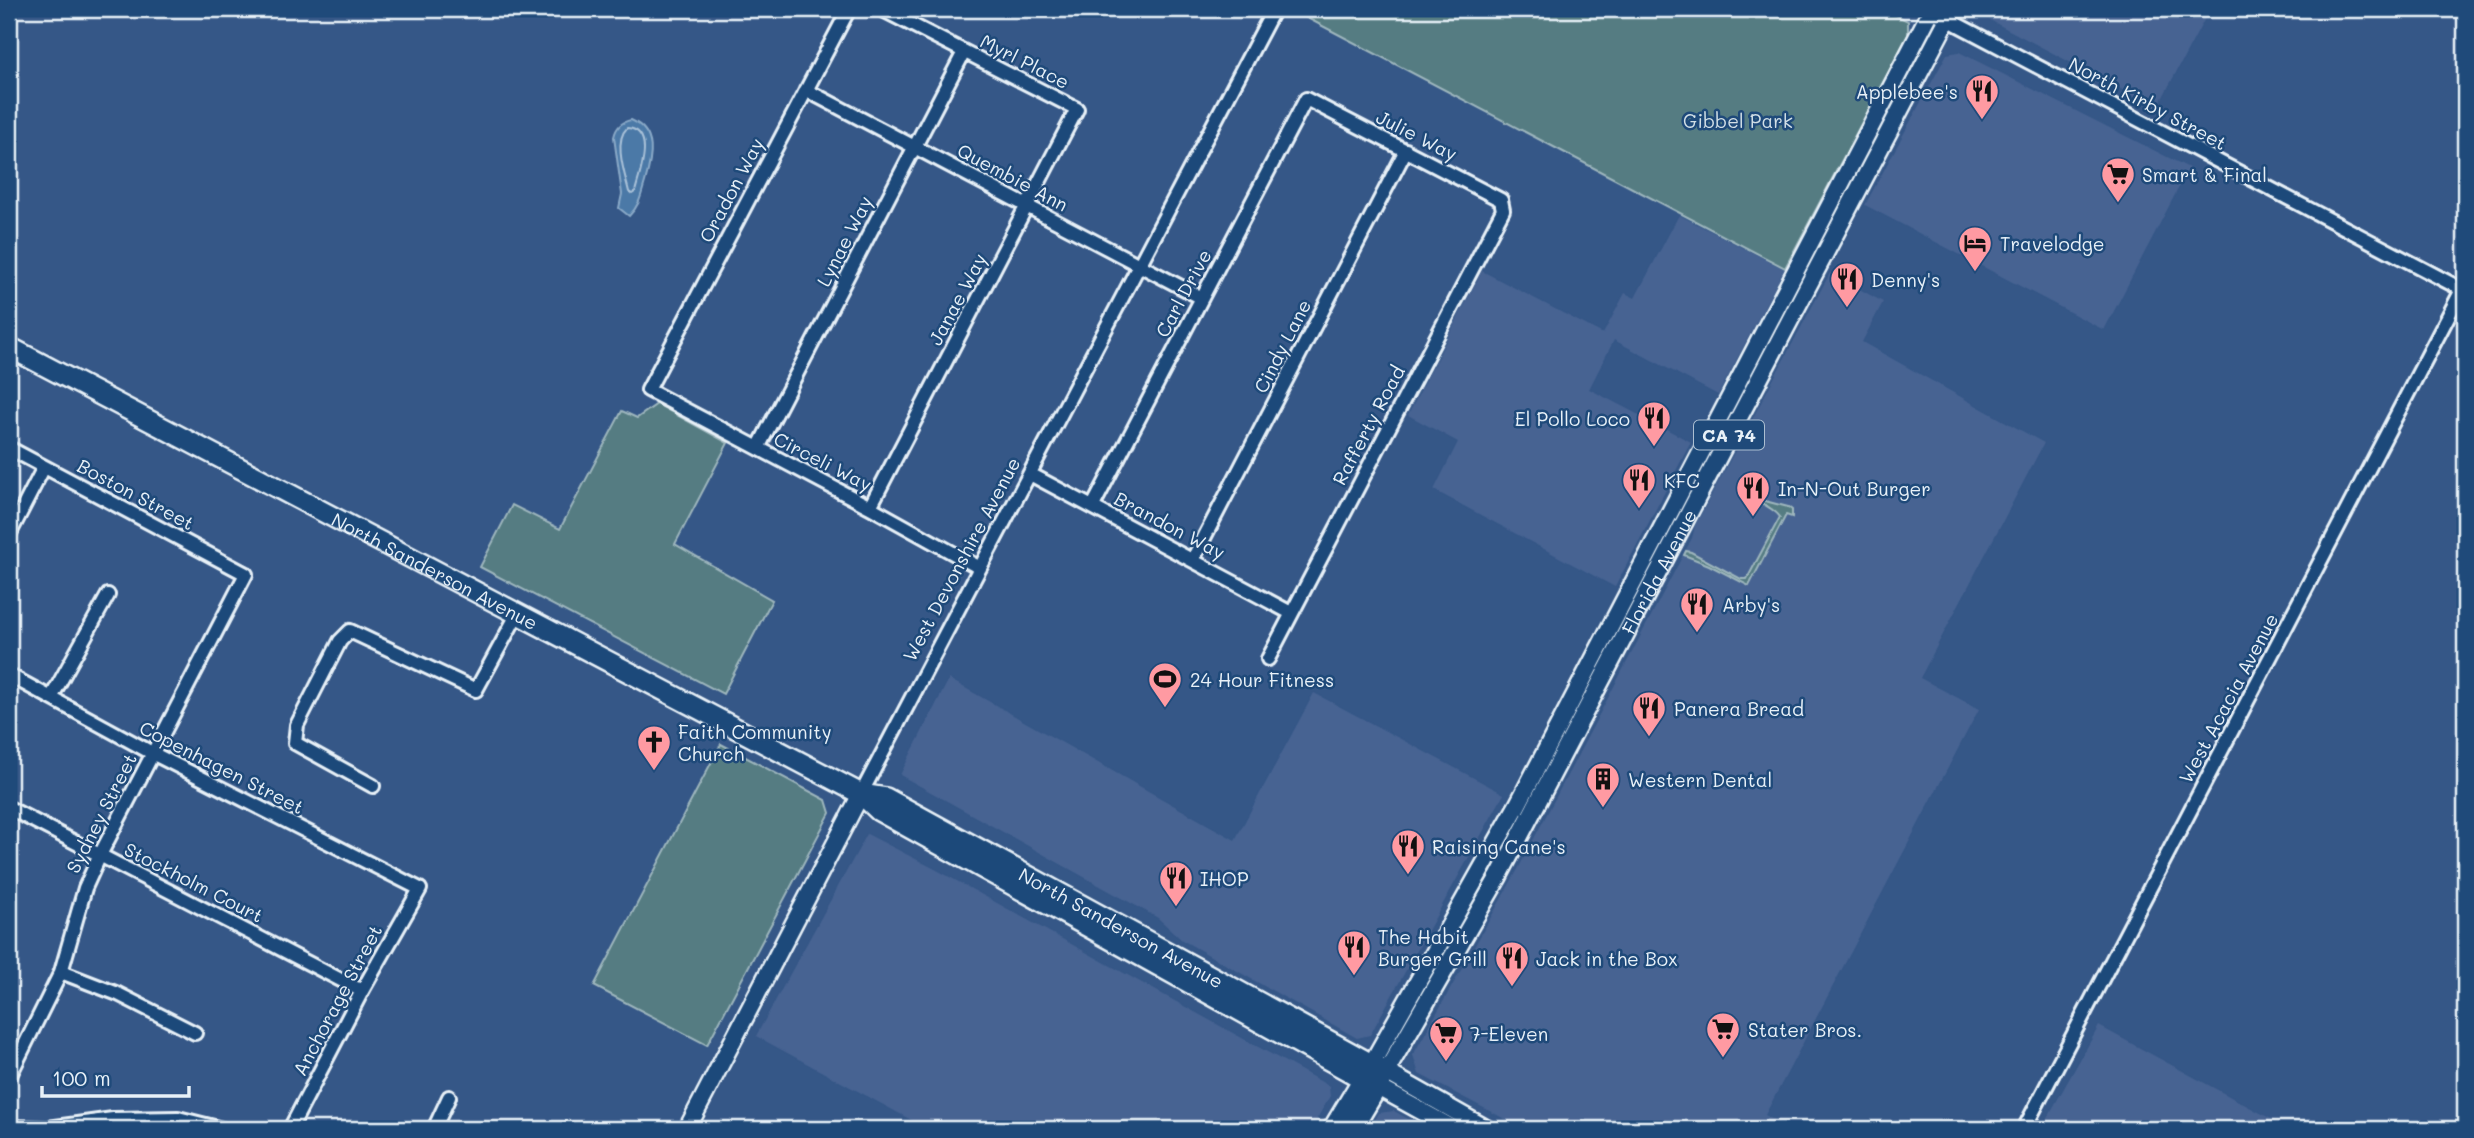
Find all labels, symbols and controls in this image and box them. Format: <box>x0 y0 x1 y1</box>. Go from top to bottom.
street label: Myrl Place <box>976 28 1074 94</box>
street label: North Kirby Street <box>2065 51 2231 155</box>
restaurant icon: Applebee's <box>1963 72 2001 121</box>
place label: Applebee's <box>1856 79 1958 104</box>
street label: Julie Way <box>1372 104 1462 166</box>
park label: Gibbel Park <box>1683 108 1793 133</box>
street label: Oradon Way <box>693 133 769 247</box>
street label: Quembie Ann <box>953 137 1073 217</box>
supermarket icon: Smart & Final <box>2099 155 2137 204</box>
place label: Smart & Final <box>2142 162 2267 187</box>
street label: Lynae Way <box>810 191 878 291</box>
hotel icon: Travelodge <box>1956 224 1994 273</box>
place label: Travelodge <box>2000 231 2105 256</box>
street label: Carl Drive <box>1149 245 1217 341</box>
street label: Janae Way <box>922 249 992 349</box>
restaurant icon: Denny's <box>1828 260 1866 309</box>
place label: Denny's <box>1871 267 1940 292</box>
street label: Cindy Lane <box>1248 295 1316 397</box>
street label: Rafferty Road <box>1326 361 1410 489</box>
restaurant icon: El Pollo Loco <box>1635 399 1673 448</box>
place label: El Pollo Loco <box>1515 406 1630 431</box>
road number: CA 74 <box>1694 421 1764 450</box>
street label: Circeli Way <box>770 426 876 496</box>
street label: Boston Street <box>73 453 199 535</box>
street label: West Devonshire Avenue <box>897 453 1025 665</box>
restaurant icon: KFC <box>1620 461 1658 510</box>
place label: KFC <box>1664 468 1700 493</box>
restaurant icon: In-N-Out Burger <box>1734 469 1772 518</box>
place label: In-N-Out Burger <box>1778 476 1931 501</box>
street label: Brandon Way <box>1110 485 1230 565</box>
street label: Florida Avenue <box>1615 505 1702 638</box>
street label: North Sanderson Avenue <box>328 506 542 635</box>
restaurant icon: Arby's <box>1678 585 1716 634</box>
place label: Arby's <box>1722 592 1780 617</box>
street label: West Acacia Avenue <box>2173 609 2283 787</box>
sports icon: 24 Hour Fitness <box>1146 660 1184 709</box>
place label: 24 Hour Fitness <box>1190 667 1334 692</box>
restaurant icon: Panera Bread <box>1630 689 1668 738</box>
place label: Panera Bread <box>1674 696 1804 721</box>
street label: Copenhagen Street <box>136 715 308 819</box>
place label: Faith Community Church <box>678 719 832 766</box>
church icon: Faith Community Church <box>635 723 673 772</box>
street label: Sydney Street <box>60 749 142 877</box>
building icon: Western Dental <box>1584 760 1622 809</box>
place label: Western Dental <box>1628 767 1772 792</box>
restaurant icon: Raising Cane's <box>1389 827 1427 876</box>
place label: Raising Cane's <box>1432 834 1566 859</box>
street label: Stockholm Court <box>120 836 268 928</box>
restaurant icon: IHOP <box>1157 859 1195 908</box>
street label: North Sanderson Avenue <box>1015 861 1228 993</box>
place label: IHOP <box>1200 866 1249 891</box>
street label: Anchorage Street <box>287 920 387 1080</box>
place label: The Habit Burger Grill <box>1378 924 1487 971</box>
restaurant icon: The Habit Burger Grill <box>1335 928 1373 977</box>
restaurant icon: Jack in the Box <box>1493 939 1531 988</box>
place label: Jack in the Box <box>1536 946 1678 971</box>
supermarket icon: Stater Bros. <box>1704 1010 1742 1059</box>
supermarket icon: 7-Eleven <box>1427 1014 1465 1063</box>
place label: Stater Bros. <box>1748 1017 1862 1042</box>
place label: 7-Eleven <box>1470 1021 1548 1046</box>
scale bar <box>42 1054 189 1098</box>
text: 100 m <box>52 1064 111 1091</box>

